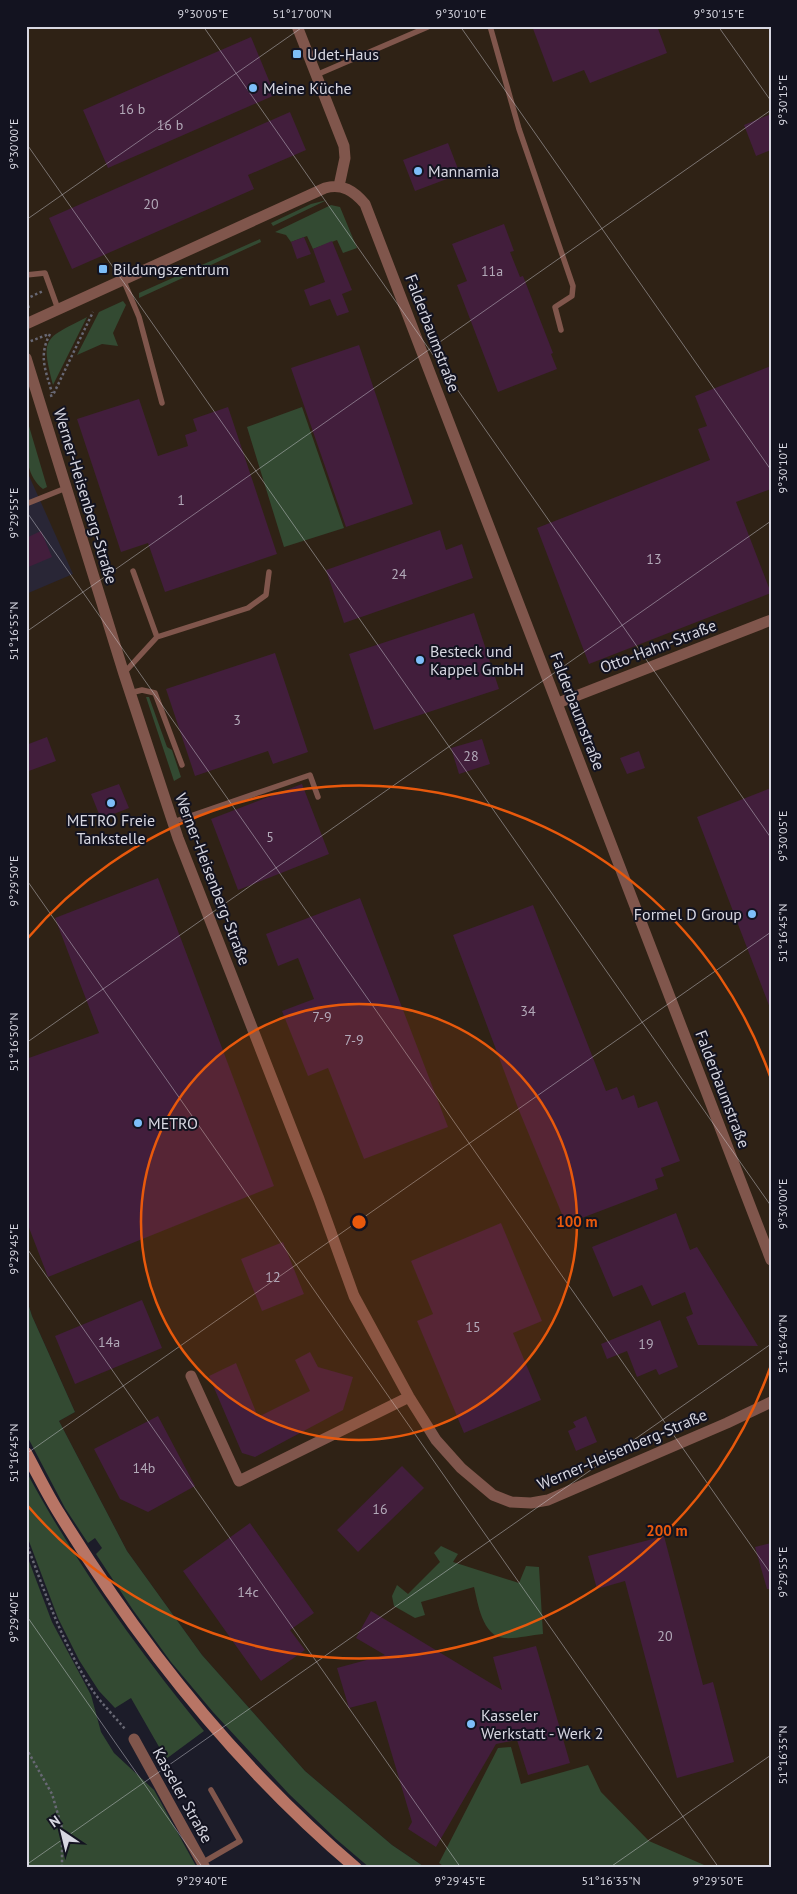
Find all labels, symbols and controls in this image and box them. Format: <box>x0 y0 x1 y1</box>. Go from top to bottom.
text: 9°30'05"E <box>178 6 228 21</box>
text: 51°17'00"N <box>272 6 332 21</box>
text: 9°30'10"E <box>436 6 486 21</box>
text: 9°30'15"E <box>694 6 744 21</box>
place label: Udet-Haus <box>307 44 379 64</box>
marker: Udet-Haus <box>291 48 303 60</box>
text: 9°30'15"E <box>775 75 790 125</box>
place label: Meine Küche <box>263 78 352 98</box>
marker: Meine Küche <box>247 82 259 94</box>
house number: 16 b <box>119 100 145 118</box>
house number: 16 b <box>157 116 183 134</box>
text: 9°30'00"E <box>6 119 21 169</box>
place label: Mannamia <box>428 161 499 181</box>
marker: Mannamia <box>412 165 424 177</box>
house number: 20 <box>143 195 159 213</box>
place label: Bildungszentrum <box>113 259 229 279</box>
house number: 11a <box>481 262 503 280</box>
marker: Bildungszentrum <box>97 263 109 275</box>
street label: Falderbaumstraße <box>401 271 465 395</box>
street label: Werner-Heisenberg-Straße <box>50 406 122 586</box>
text: 9°30'10"E <box>775 443 790 493</box>
text: 9°29'55"E <box>6 488 21 538</box>
house number: 1 <box>177 491 185 509</box>
house number: 13 <box>646 550 662 568</box>
house number: 24 <box>391 565 407 583</box>
text: 51°16'55"N <box>6 601 21 661</box>
street label: Otto-Hahn-Straße <box>597 615 719 677</box>
place label: Besteck und Kappel GmbH <box>430 641 524 679</box>
street label: Falderbaumstraße <box>546 649 610 773</box>
marker: Besteck und Kappel GmbH <box>414 654 426 666</box>
house number: 3 <box>233 711 241 729</box>
house number: 28 <box>463 747 479 765</box>
street label: Werner-Heisenberg-Straße <box>171 790 255 968</box>
marker: METRO Freie Tankstelle <box>105 797 117 809</box>
place label: METRO Freie Tankstelle <box>67 810 155 848</box>
text: 9°30'05"E <box>775 811 790 861</box>
house number: 5 <box>266 828 274 846</box>
text: 9°29'50"E <box>6 856 21 906</box>
text: 51°16'45"N <box>775 903 790 963</box>
place label: Formel D Group <box>634 904 742 924</box>
marker: Formel D Group <box>746 908 758 920</box>
house number: 34 <box>520 1002 536 1020</box>
house number: 7-9 <box>312 1008 332 1026</box>
text: 51°16'50"N <box>6 1012 21 1072</box>
street label: Falderbaumstraße <box>691 1027 755 1151</box>
house number: 7-9 <box>344 1031 364 1049</box>
place label: METRO <box>148 1113 198 1133</box>
marker: METRO <box>132 1117 144 1129</box>
text: 9°30'00"E <box>775 1179 790 1229</box>
text: 100 m <box>556 1212 598 1231</box>
centre of rings <box>350 1213 368 1231</box>
text: 9°29'45"E <box>6 1224 21 1274</box>
house number: 12 <box>265 1268 281 1286</box>
text: 51°16'40"N <box>775 1314 790 1374</box>
house number: 15 <box>465 1318 481 1336</box>
house number: 14a <box>98 1333 120 1351</box>
house number: 19 <box>638 1335 654 1353</box>
street label: Werner-Heisenberg-Straße <box>534 1404 710 1494</box>
text: 51°16'45"N <box>6 1423 21 1483</box>
house number: 14b <box>133 1459 155 1477</box>
house number: 16 <box>372 1500 388 1518</box>
text: 200 m <box>646 1521 688 1540</box>
text: 9°29'55"E <box>775 1547 790 1597</box>
house number: 14c <box>237 1583 259 1601</box>
text: 9°29'40"E <box>6 1592 21 1642</box>
house number: 20 <box>657 1627 673 1645</box>
place label: Kasseler Werkstatt - Werk 2 <box>481 1705 604 1743</box>
marker: Kasseler Werkstatt - Werk 2 <box>465 1718 477 1730</box>
text: 51°16'35"N <box>775 1725 790 1785</box>
street label: Kasseler Straße <box>148 1744 218 1846</box>
north arrow <box>38 1806 88 1856</box>
text: N <box>46 1811 63 1831</box>
text: 9°29'40"E <box>177 1873 227 1888</box>
text: 9°29'45"E <box>435 1873 485 1888</box>
text: 51°16'35"N <box>581 1873 641 1888</box>
text: 9°29'50"E <box>693 1873 743 1888</box>

